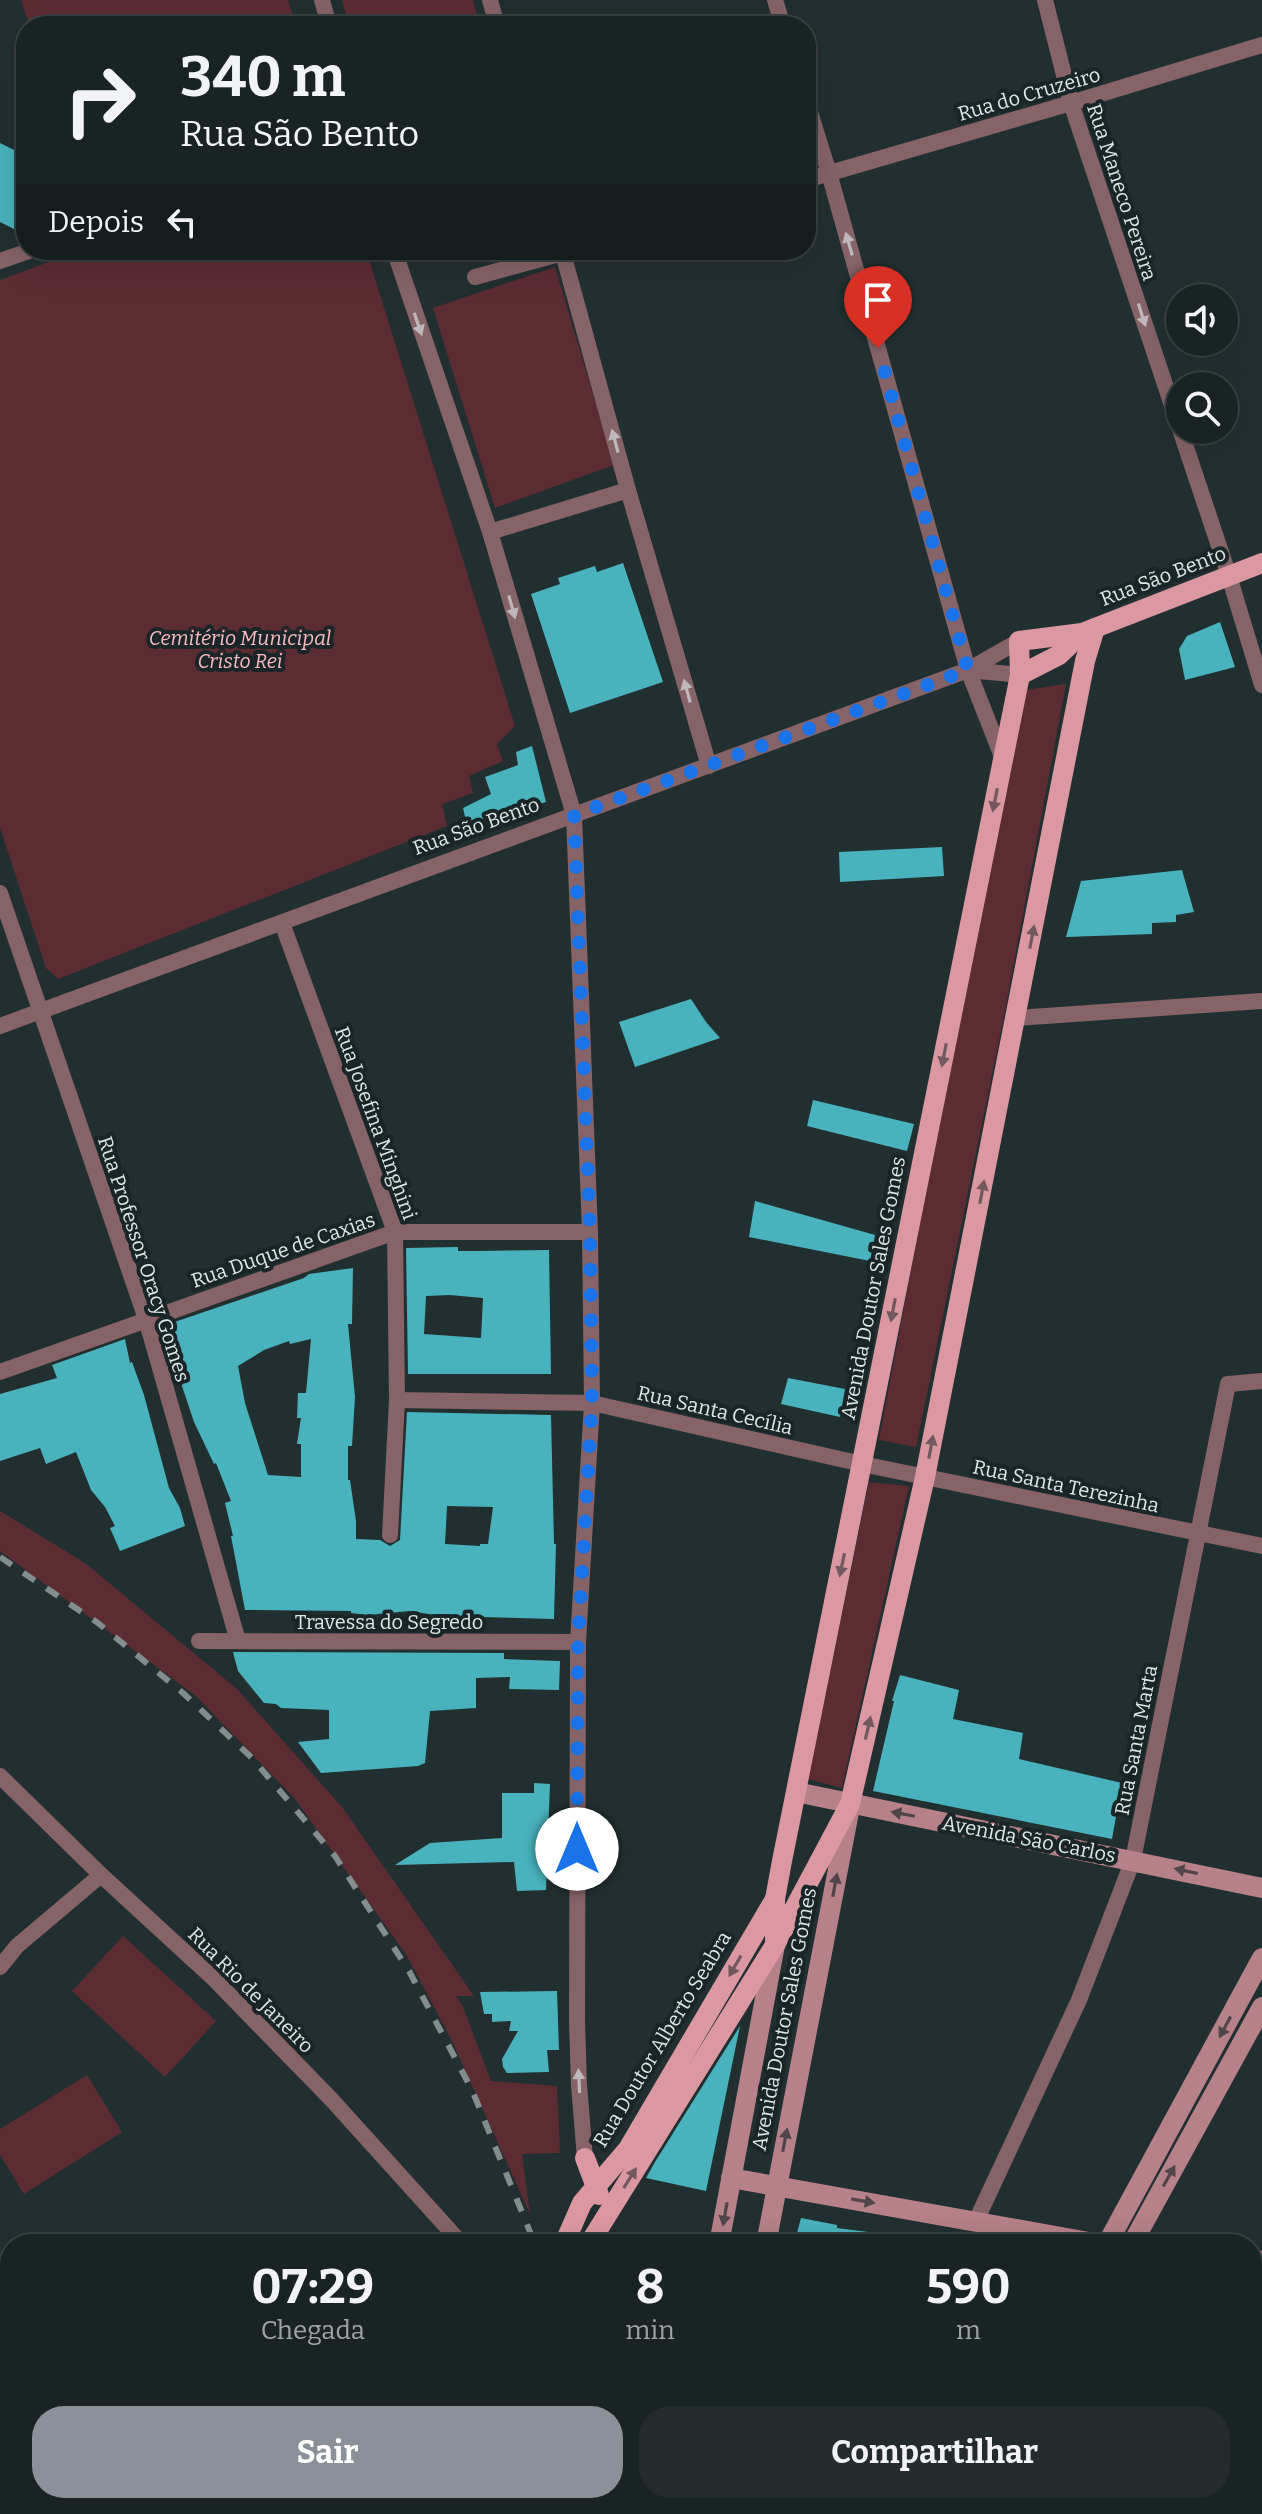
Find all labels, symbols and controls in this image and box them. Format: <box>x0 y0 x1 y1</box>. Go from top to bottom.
text: 340 m <box>180 44 345 111</box>
icon: right <box>48 48 152 152</box>
street label: Rua do Cruzeiro <box>955 62 1103 126</box>
street label: Rua Maneco Pereira <box>1082 101 1162 284</box>
text: Rua São Bento <box>180 112 419 156</box>
icon: left <box>160 200 204 244</box>
text: Depois <box>48 204 144 240</box>
one-way arrow <box>843 232 855 257</box>
pin <box>844 266 912 348</box>
icon: arrive <box>856 278 900 322</box>
map controls <box>1166 284 1238 444</box>
button: sound <box>1166 284 1238 356</box>
one-way arrow <box>1136 304 1148 328</box>
one-way arrow <box>412 312 425 336</box>
button: search <box>1166 372 1238 444</box>
one-way arrow <box>608 429 620 454</box>
street label: Rua São Bento <box>1097 541 1229 611</box>
one-way arrow <box>506 595 519 619</box>
park label: Cemitério Municipal Cristo Rei <box>149 626 331 673</box>
one-way arrow <box>680 678 693 702</box>
one-way arrow <box>988 788 1000 813</box>
street label: Rua São Bento <box>409 792 543 860</box>
one-way arrow <box>1026 924 1038 949</box>
street label: Rua Josefina Minghini <box>330 1023 422 1223</box>
one-way arrow <box>937 1043 950 1068</box>
street label: Rua Professor Oracy Gomes <box>93 1133 195 1385</box>
street label: Avenida Doutor Sales Gomes <box>836 1154 910 1422</box>
one-way arrow <box>976 1179 988 1204</box>
street label: Rua Duque de Caxias <box>188 1207 378 1293</box>
one-way arrow <box>886 1298 899 1323</box>
street label: Rua Santa Cecília <box>635 1380 795 1440</box>
one-way arrow <box>926 1434 938 1459</box>
street label: Rua Santa Terezinha <box>971 1455 1161 1517</box>
one-way arrow <box>835 1553 848 1578</box>
street label: Travessa do Segredo <box>295 1610 483 1634</box>
street label: Rua Santa Marta <box>1110 1663 1162 1817</box>
one-way arrow <box>862 1715 875 1740</box>
position arrow <box>535 1807 619 1891</box>
one-way arrow <box>891 1808 916 1820</box>
street label: Avenida São Carlos <box>940 1810 1118 1868</box>
one-way arrow <box>1173 1865 1198 1877</box>
one-way arrow <box>829 1872 841 1897</box>
street label: Avenida Doutor Sales Gomes <box>747 1885 821 2153</box>
street label: Rua Rio de Janeiro <box>183 1922 319 2058</box>
street label: Rua Doutor Alberto Seabra <box>588 1927 736 2151</box>
one-way arrow <box>729 1955 743 1977</box>
one-way arrow <box>1218 2015 1232 2038</box>
one-way arrow <box>572 2068 585 2093</box>
one-way arrow <box>779 2127 792 2152</box>
one-way arrow <box>1163 2164 1176 2187</box>
one-way arrow <box>623 2167 637 2189</box>
one-way arrow <box>851 2196 876 2208</box>
one-way arrow <box>718 2202 730 2227</box>
text: 07:29 <box>251 2258 374 2316</box>
text: 8 <box>636 2258 665 2316</box>
text: 590 <box>926 2258 1011 2316</box>
text: Chegada <box>261 2315 365 2346</box>
text: min <box>626 2315 675 2346</box>
text: m <box>956 2315 981 2346</box>
button: Sair <box>32 2406 623 2498</box>
button: Compartilhar <box>639 2406 1230 2498</box>

